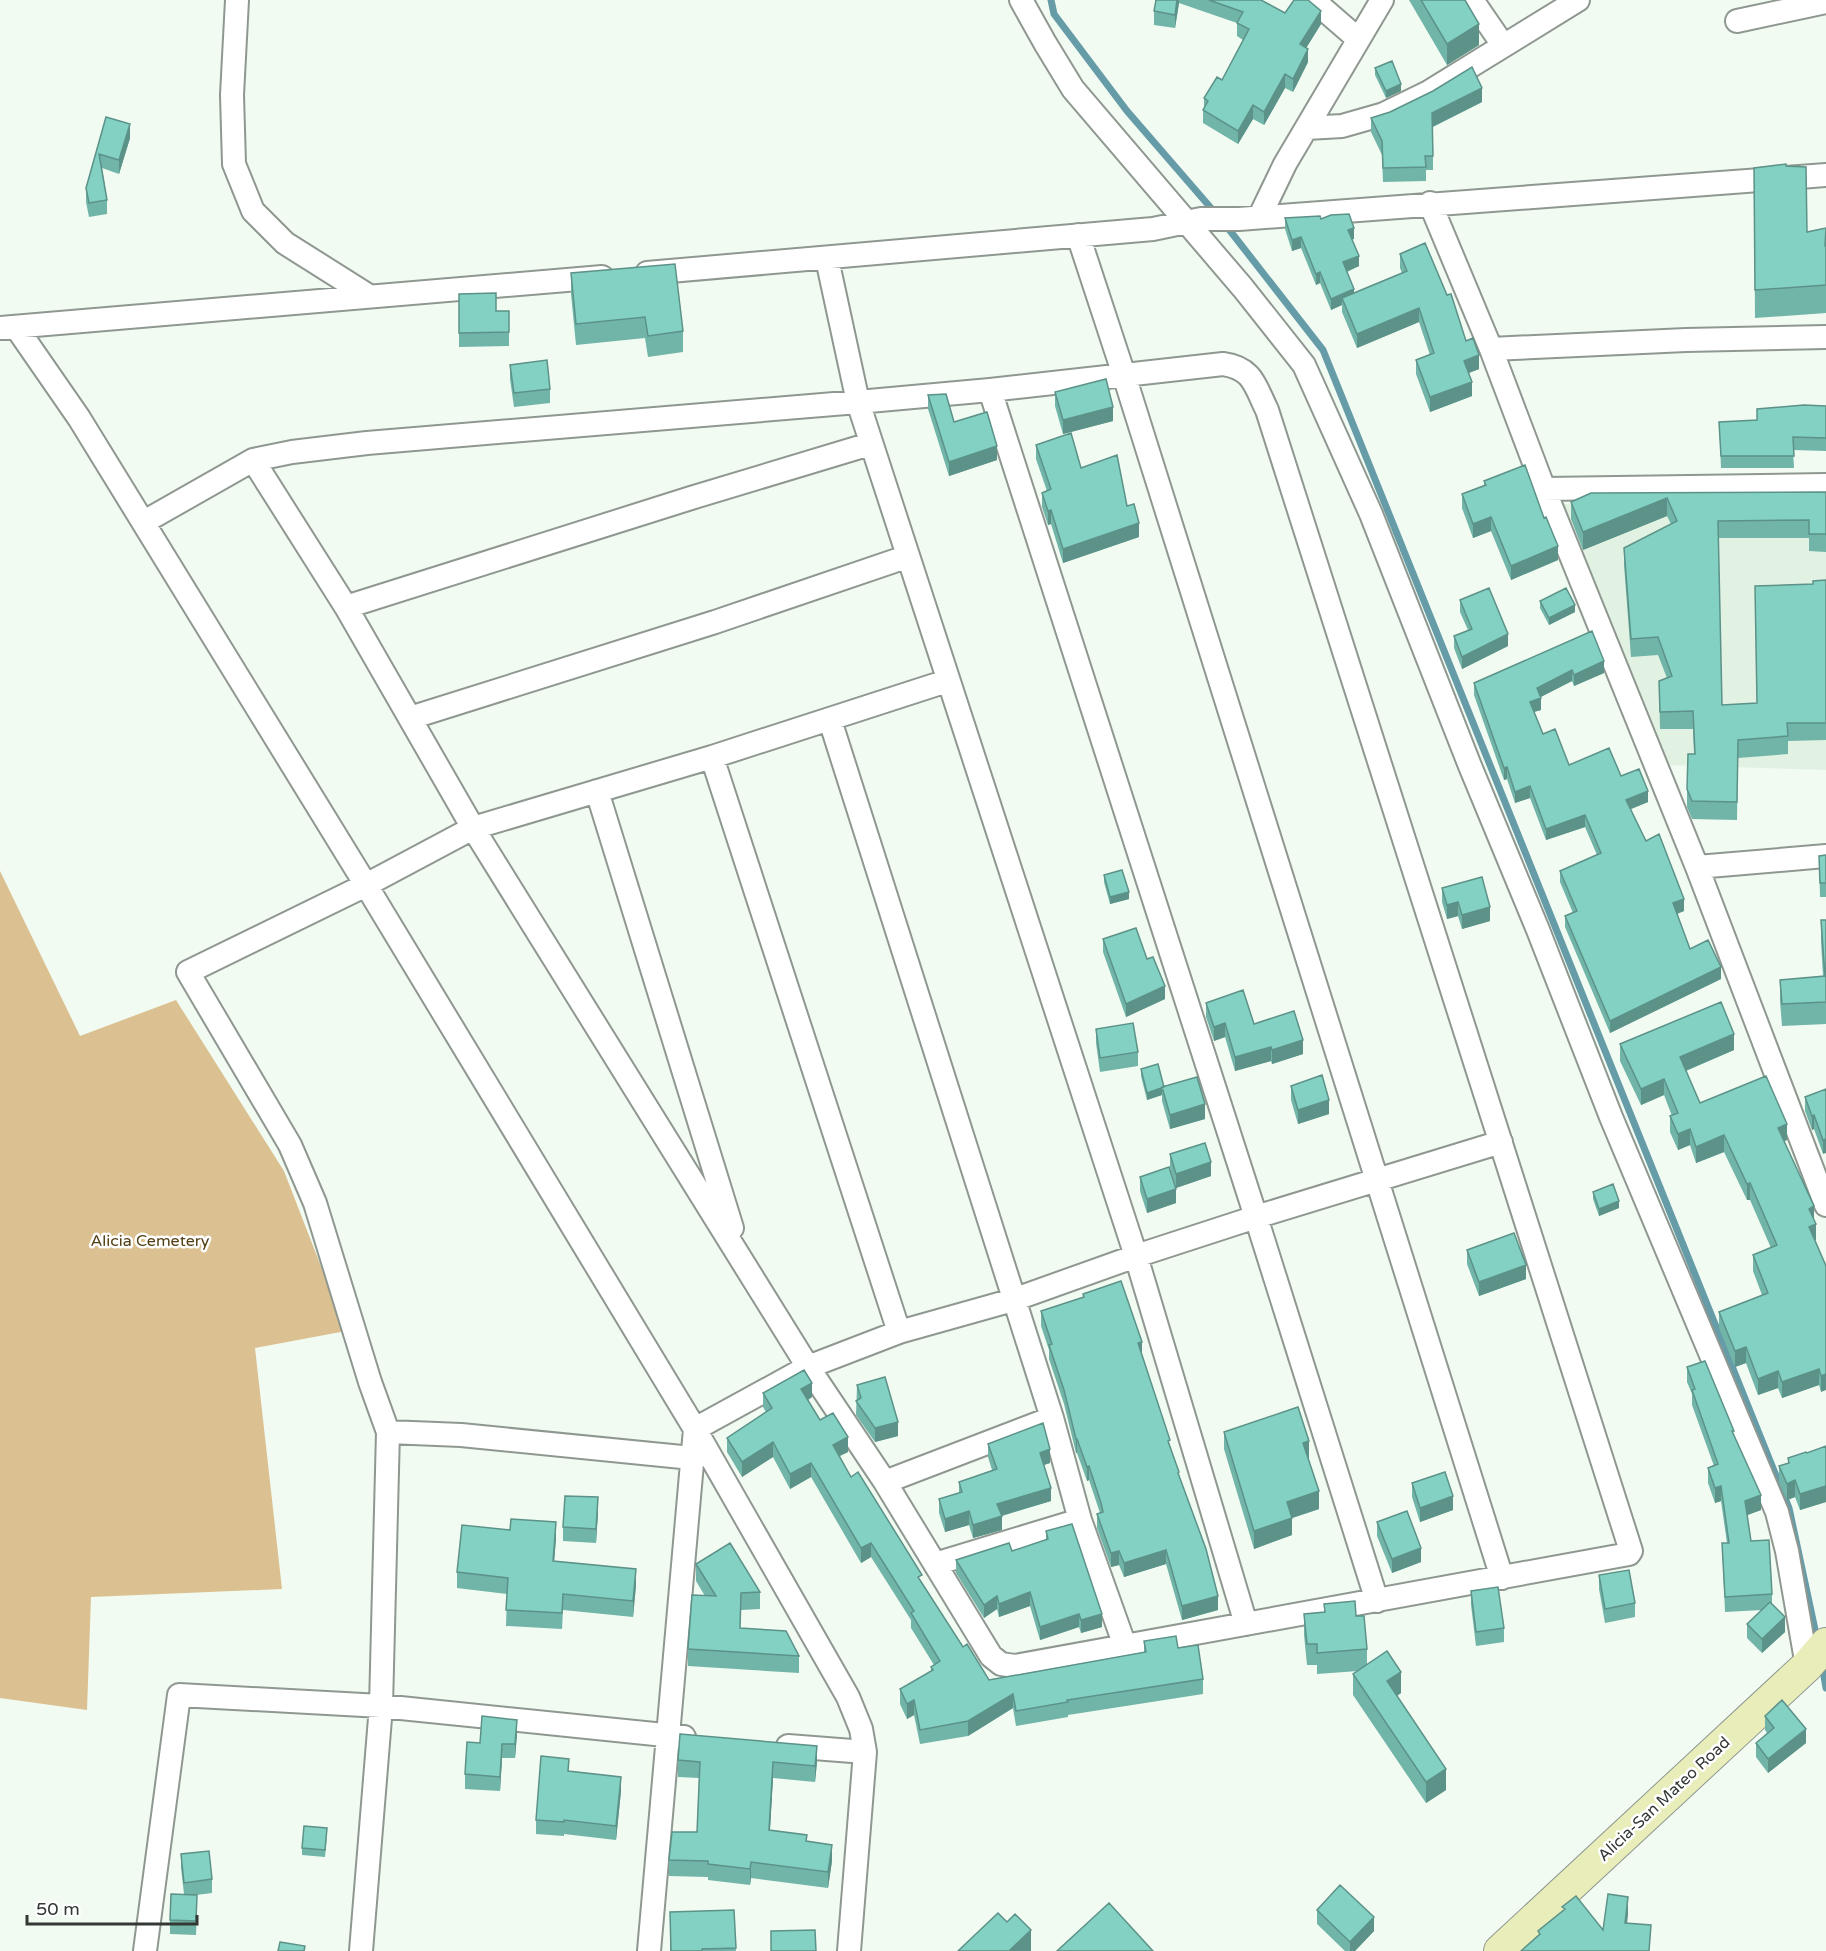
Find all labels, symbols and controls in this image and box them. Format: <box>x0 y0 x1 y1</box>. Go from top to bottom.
park label: Alicia Cemetery <box>91 1231 210 1251</box>
street label: Alicia-San Mateo Road <box>1594 1732 1734 1866</box>
scale bar <box>27 1888 196 1926</box>
text: 50 m <box>36 1898 80 1920</box>

